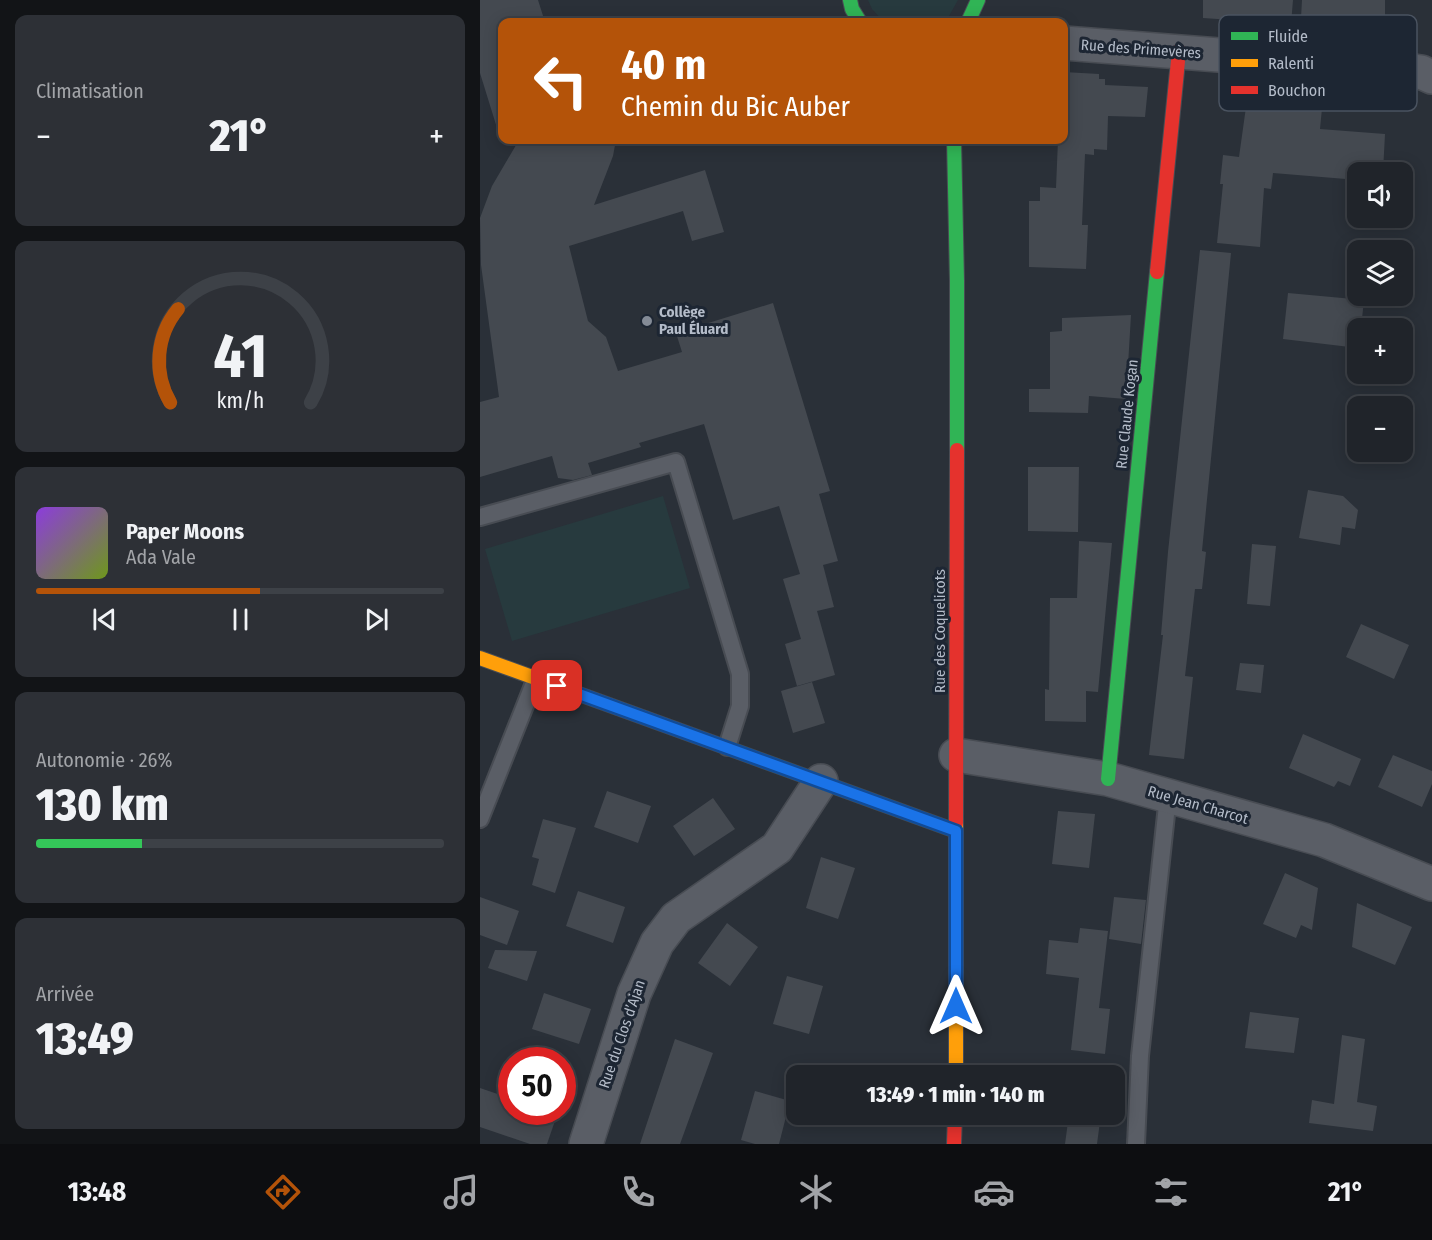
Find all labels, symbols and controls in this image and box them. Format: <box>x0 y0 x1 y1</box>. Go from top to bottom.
legend <box>1219 15 1417 111</box>
text: Fluide <box>1268 27 1308 46</box>
street label: Rue des Primevères <box>1080 36 1202 62</box>
text: 40 m <box>621 40 706 90</box>
icon: left <box>522 42 600 120</box>
text: Ralenti <box>1268 54 1314 73</box>
text: Climatisation <box>36 79 144 103</box>
text: Bouchon <box>1268 81 1326 100</box>
text: Chemin du Bic Auber <box>621 91 850 123</box>
text: 21° <box>209 109 270 163</box>
text: − <box>36 117 51 157</box>
text: + <box>429 117 444 157</box>
map controls <box>1347 162 1413 462</box>
button: sound <box>1347 162 1413 228</box>
button: layers <box>1347 240 1413 306</box>
place label: Collège Paul Éluard <box>659 303 728 338</box>
marker: Collège Paul Éluard <box>640 314 654 328</box>
button: + <box>1347 318 1413 384</box>
text: 41 <box>213 319 267 394</box>
street label: Rue Claude Kogan <box>1112 358 1142 470</box>
text: km/h <box>216 389 264 415</box>
button: − <box>1347 396 1413 462</box>
text: Paper Moons <box>126 518 244 545</box>
text: Ada Vale <box>126 545 196 569</box>
street label: Rue des Coquelicots <box>931 569 949 693</box>
icon: previous <box>88 603 121 636</box>
icon: pause <box>224 603 257 636</box>
icon: next <box>360 603 393 636</box>
pin <box>531 660 582 711</box>
icon: arrive <box>540 669 573 702</box>
text: Autonomie · 26% <box>36 748 172 772</box>
text: 130 km <box>36 778 169 832</box>
street label: Rue Jean Charcot <box>1146 782 1250 828</box>
position arrow <box>924 974 988 1038</box>
street label: Rue du Clos d’Ajan <box>595 978 649 1090</box>
text: Arrivée <box>36 982 94 1006</box>
text: 13:49 <box>36 1012 134 1066</box>
speed limit sign: 50 <box>498 1047 576 1125</box>
text: 13:49 · 1 min · 140 m <box>867 1081 1044 1108</box>
icon: directions <box>262 1171 304 1213</box>
icon: music <box>440 1171 482 1213</box>
icon: phone <box>617 1171 659 1213</box>
icon: climate <box>795 1171 837 1213</box>
icon: car <box>973 1171 1015 1213</box>
icon: filters <box>1150 1171 1192 1213</box>
text: 13:48 <box>68 1176 126 1208</box>
text: 21° <box>1328 1176 1364 1208</box>

